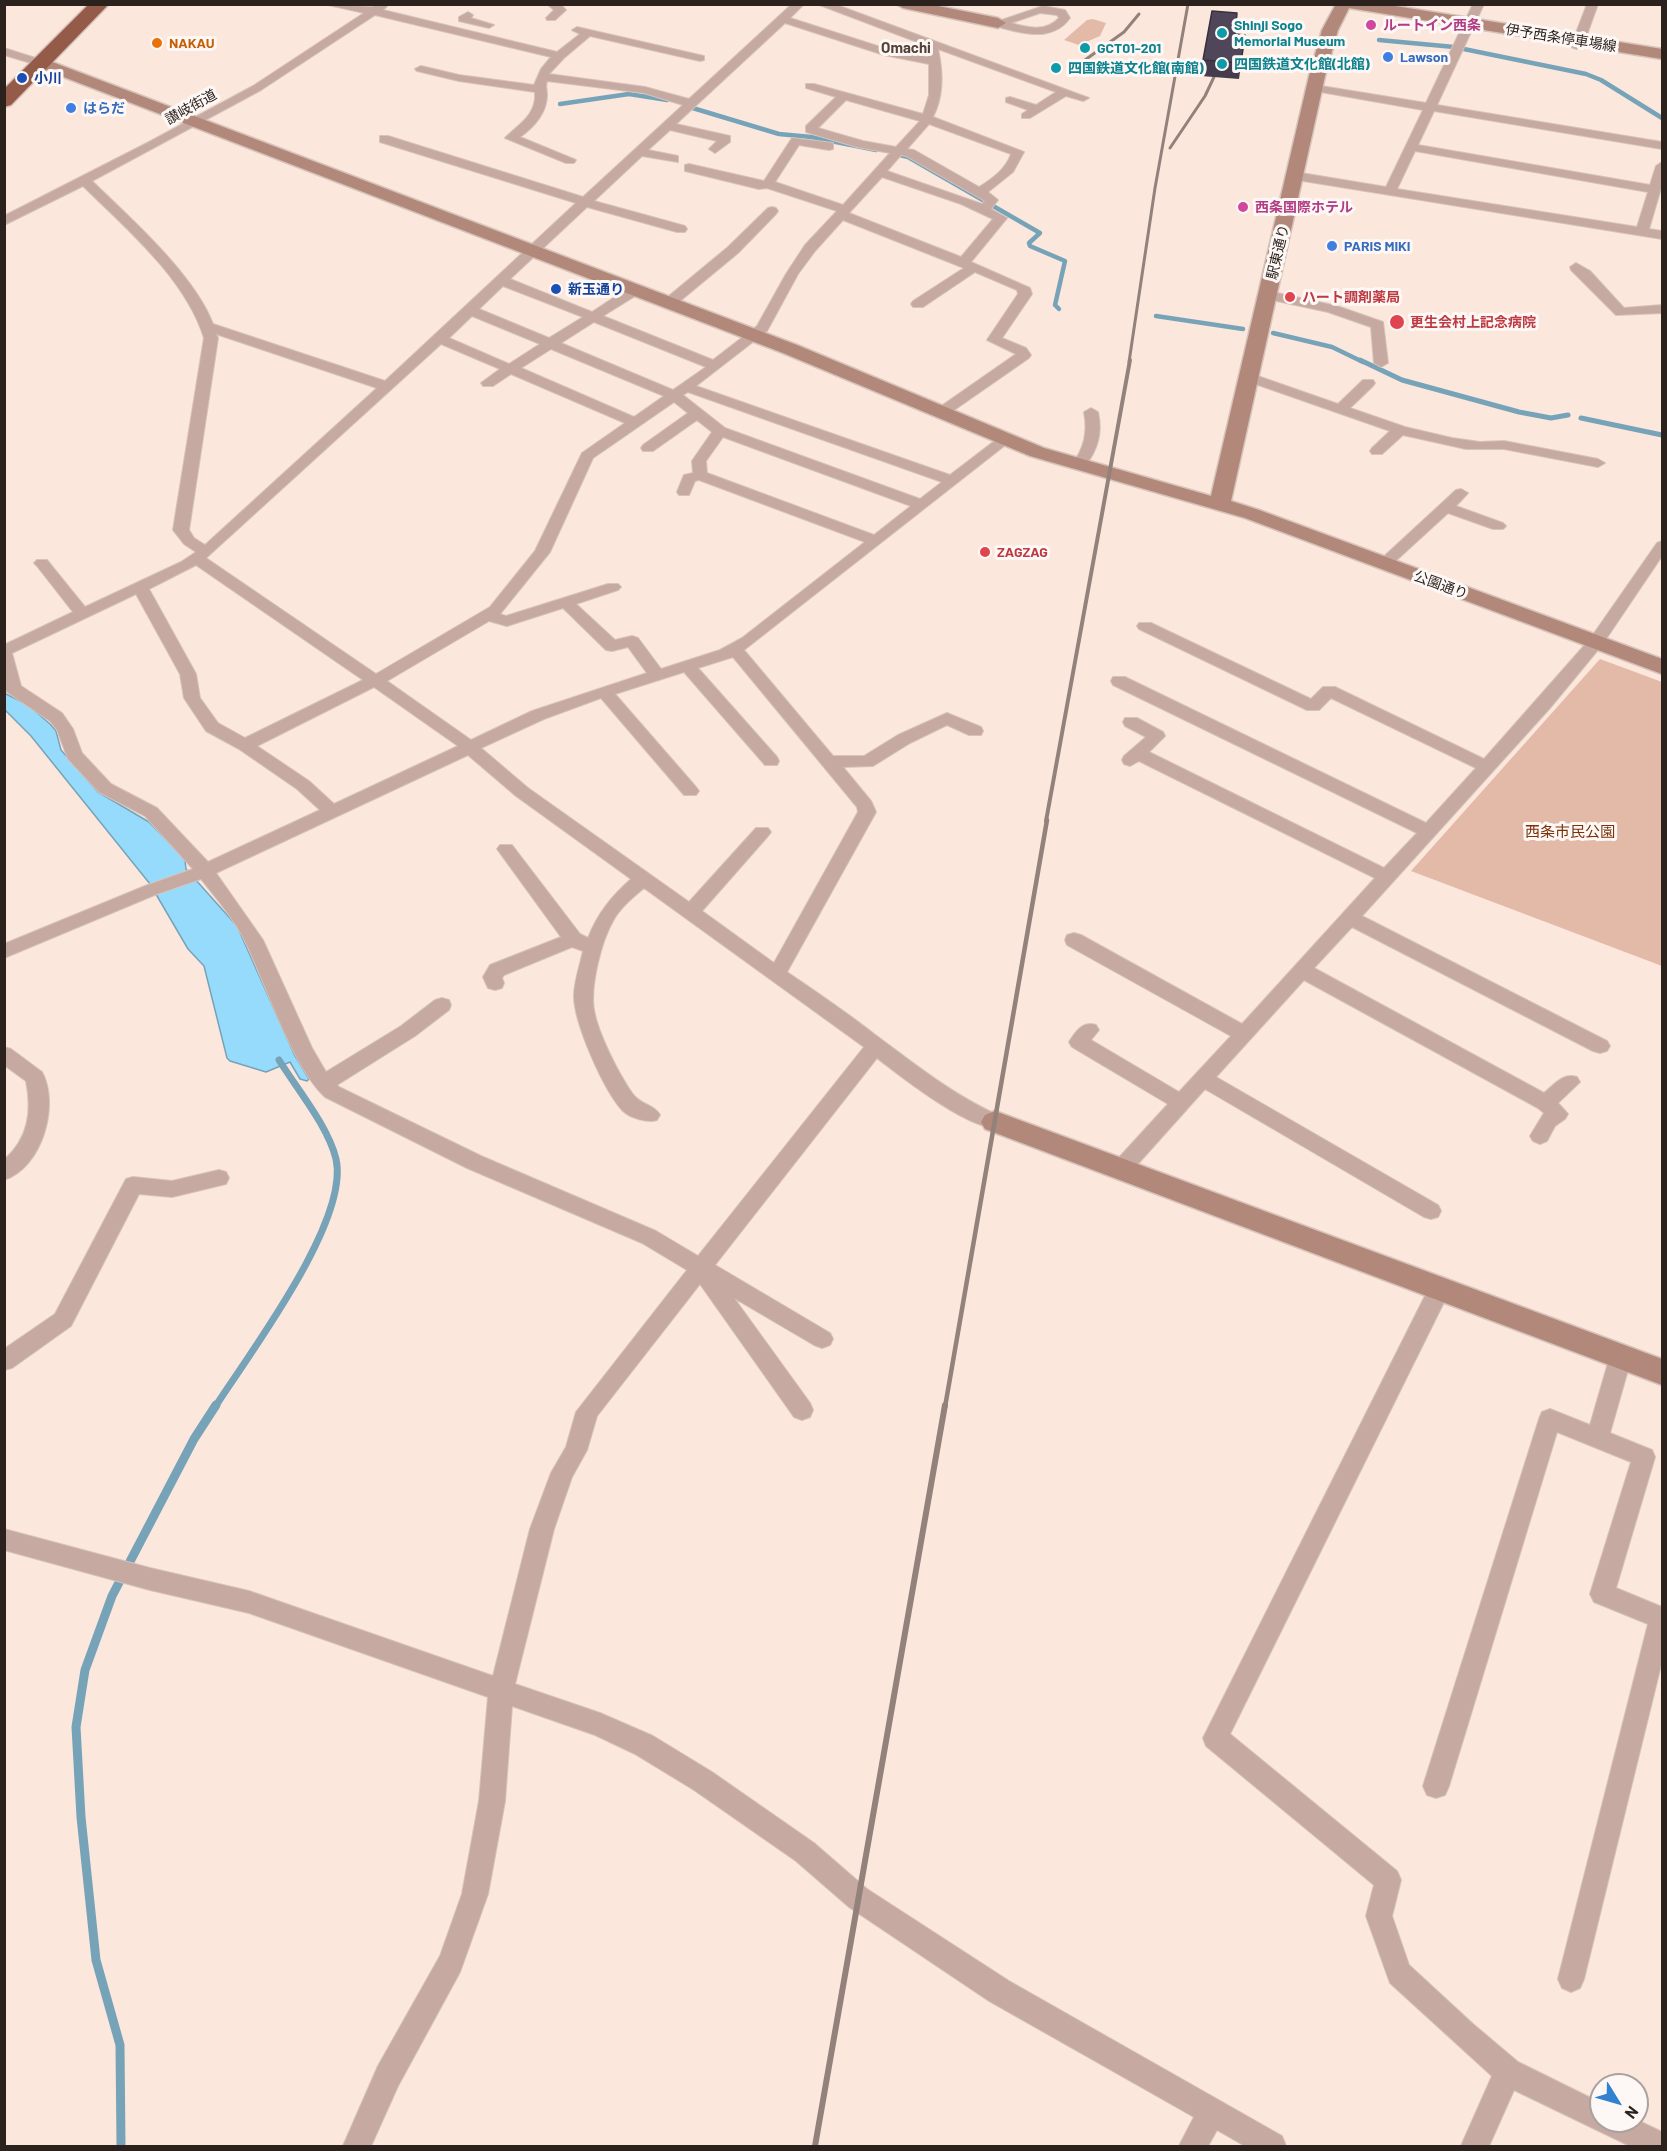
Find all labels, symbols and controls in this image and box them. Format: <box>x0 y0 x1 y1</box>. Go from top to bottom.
place label: Shinji Sogo Memorial Museum <box>1234 17 1345 50</box>
place label: ルートイン西条 <box>1383 17 1481 33</box>
marker: ルートイン西条 <box>1364 18 1378 32</box>
street label: 伊予西条停車場線 <box>1504 21 1618 55</box>
marker: Shinji Sogo Memorial Museum <box>1215 26 1229 40</box>
place label: NAKAU <box>169 35 215 51</box>
marker: NAKAU <box>150 36 164 50</box>
district label: Omachi <box>881 39 931 57</box>
place label: GCT01-201 <box>1097 40 1161 56</box>
marker: GCT01-201 <box>1078 41 1092 55</box>
place label: Lawson <box>1400 49 1448 65</box>
marker: Lawson <box>1381 50 1395 64</box>
place label: 四国鉄道文化館(北館) <box>1234 56 1370 72</box>
marker: 四国鉄道文化館(北館) <box>1215 57 1229 71</box>
place label: 四国鉄道文化館(南館) <box>1068 60 1204 76</box>
marker: 四国鉄道文化館(南館) <box>1049 61 1063 75</box>
place label: 小川 <box>34 70 62 86</box>
marker: 小川 <box>15 71 29 85</box>
street label: 讃岐街道 <box>162 86 220 128</box>
place label: はらだ <box>83 100 125 116</box>
marker: はらだ <box>64 101 78 115</box>
place label: 西条国際ホテル <box>1255 199 1353 215</box>
marker: 西条国際ホテル <box>1236 200 1250 214</box>
street label: 駅東通り <box>1264 223 1292 281</box>
place label: PARIS MIKI <box>1344 238 1411 254</box>
marker: PARIS MIKI <box>1325 239 1339 253</box>
place label: 新玉通り <box>568 281 624 297</box>
marker: 新玉通り <box>549 282 563 296</box>
place label: ハート調剤薬局 <box>1302 289 1400 305</box>
marker: ハート調剤薬局 <box>1283 290 1297 304</box>
marker: 更生会村上記念病院 <box>1388 313 1406 331</box>
place label: 更生会村上記念病院 <box>1410 314 1536 330</box>
place label: ZAGZAG <box>997 544 1048 560</box>
marker: ZAGZAG <box>978 545 992 559</box>
street label: 公園通り <box>1412 568 1470 602</box>
park label: 西条市民公園 <box>1525 823 1615 841</box>
north arrow <box>1589 2073 1649 2133</box>
text: N <box>1621 2103 1643 2123</box>

